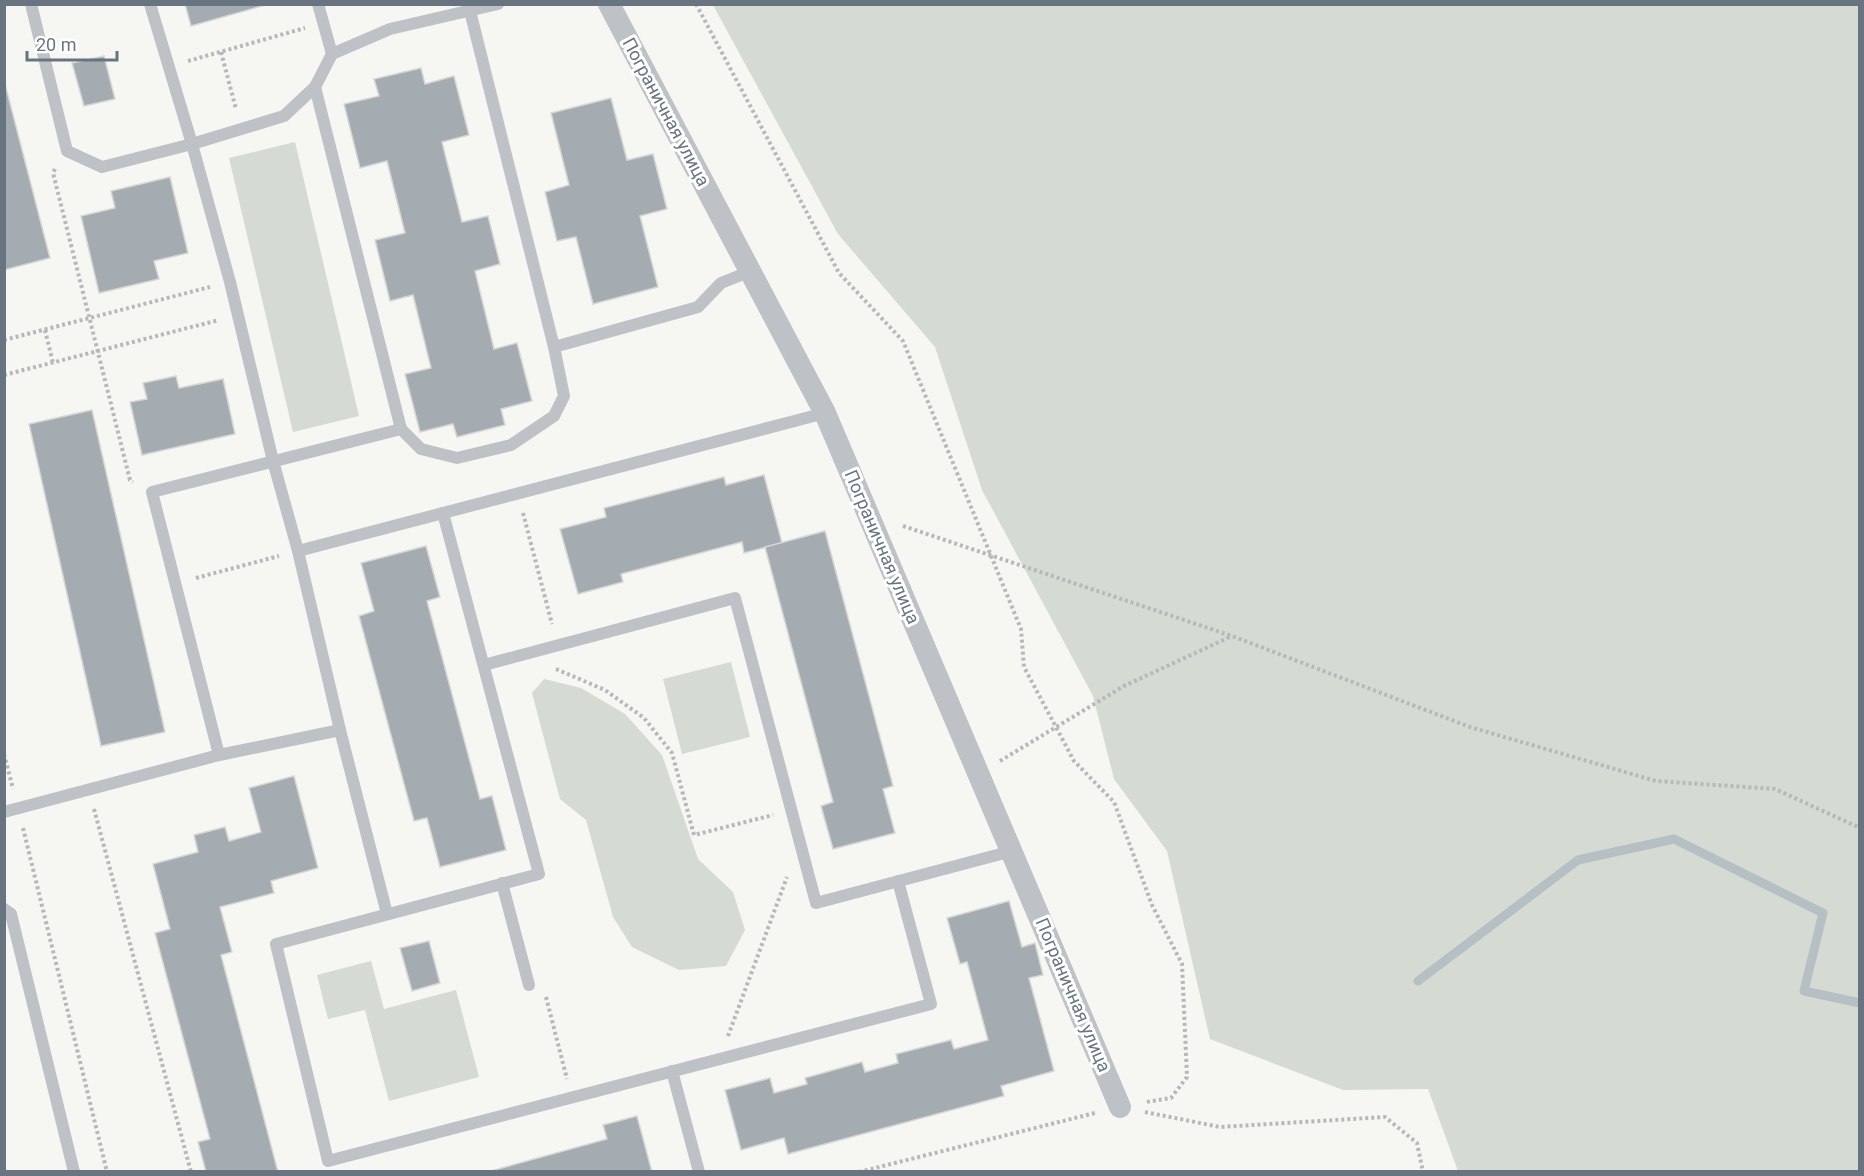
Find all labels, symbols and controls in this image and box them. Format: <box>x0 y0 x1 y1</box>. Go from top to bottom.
scale bar <box>27 24 117 62</box>
text: 20 m <box>36 34 76 55</box>
street label: Пограничная улица <box>618 34 714 190</box>
street label: Пограничная улица <box>841 467 924 627</box>
street label: Пограничная улица <box>1032 915 1115 1075</box>

